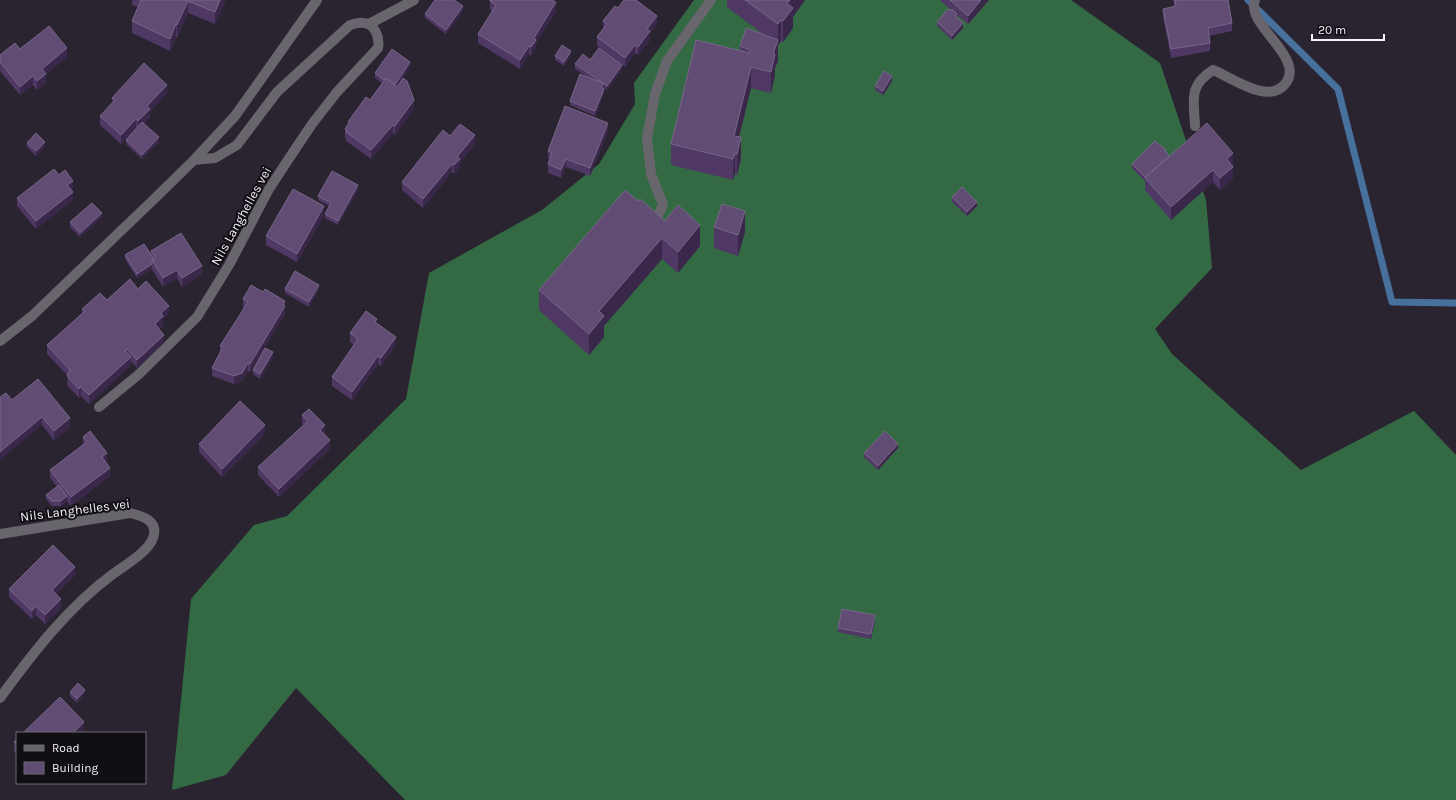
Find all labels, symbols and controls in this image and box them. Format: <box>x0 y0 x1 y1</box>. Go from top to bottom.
scale bar <box>1312 16 1384 42</box>
text: 20 m <box>1318 23 1346 37</box>
street label: Nils Langhelles vei <box>208 164 274 268</box>
street label: Nils Langhelles vei <box>19 496 131 524</box>
legend <box>16 732 146 784</box>
text: Road <box>52 741 80 755</box>
text: Building <box>52 761 99 775</box>

